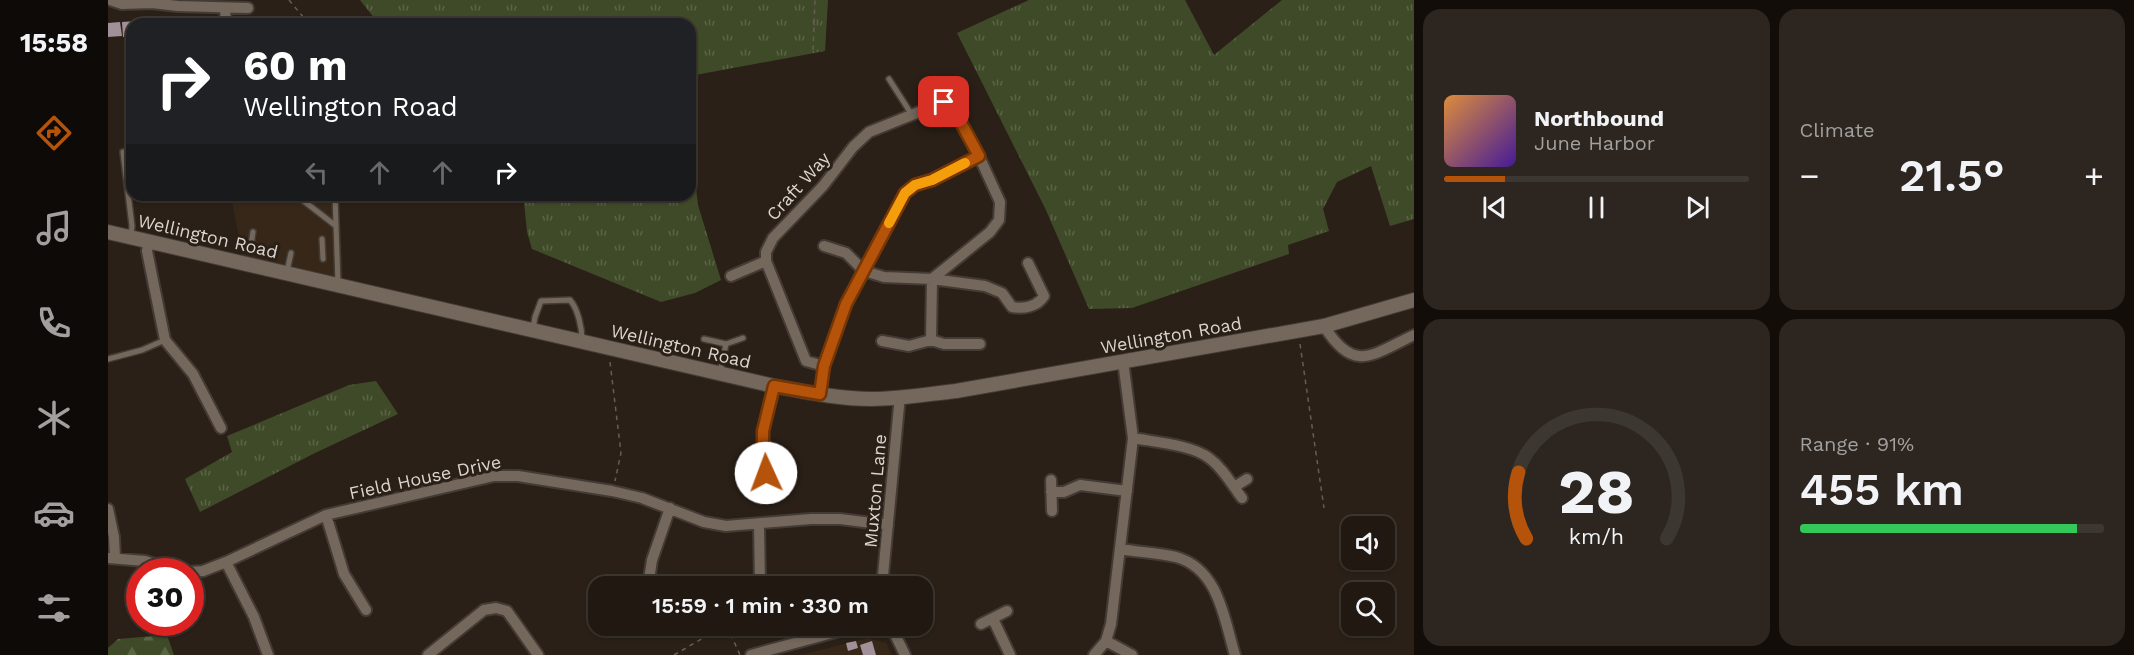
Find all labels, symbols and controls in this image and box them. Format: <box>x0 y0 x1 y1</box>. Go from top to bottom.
text: 15:58 <box>20 27 88 59</box>
text: 60 m <box>243 41 347 90</box>
icon: right <box>144 42 222 120</box>
pin <box>918 76 969 127</box>
icon: arrive <box>927 85 960 118</box>
text: Wellington Road <box>243 91 458 123</box>
text: Northbound <box>1534 106 1664 131</box>
icon: directions <box>33 112 75 154</box>
text: Climate <box>1800 118 1875 142</box>
text: June Harbor <box>1534 131 1655 155</box>
street label: Craft Way <box>762 147 835 224</box>
text: 21.5° <box>1899 149 2005 202</box>
icon: left <box>300 156 333 189</box>
icon: ahead <box>363 156 396 189</box>
icon: ahead <box>426 156 459 189</box>
icon: right <box>489 156 522 189</box>
text: − <box>1800 156 1819 195</box>
text: + <box>2084 156 2104 195</box>
icon: previous <box>1478 191 1511 224</box>
icon: pause <box>1580 191 1613 224</box>
icon: next <box>1681 191 1714 224</box>
icon: music <box>33 207 75 249</box>
street label: Wellington Road <box>136 210 280 262</box>
icon: phone <box>33 302 75 344</box>
street label: Wellington Road <box>1099 312 1243 358</box>
street label: Wellington Road <box>609 320 753 372</box>
icon: climate <box>33 397 75 439</box>
text: Range · 91% <box>1800 432 1914 456</box>
street label: Muxton Lane <box>860 433 890 549</box>
position arrow <box>734 441 798 505</box>
street label: Field House Drive <box>347 451 503 503</box>
text: 28 <box>1558 455 1634 528</box>
text: 455 km <box>1800 463 1964 516</box>
icon: car <box>33 492 75 534</box>
map controls <box>1341 516 1395 636</box>
button: sound <box>1341 516 1395 570</box>
text: km/h <box>1569 525 1624 550</box>
speed limit sign: 30 <box>126 558 204 636</box>
button: search <box>1341 582 1395 636</box>
icon: filters <box>33 587 75 629</box>
text: 15:59 · 1 min · 330 m <box>652 593 869 618</box>

